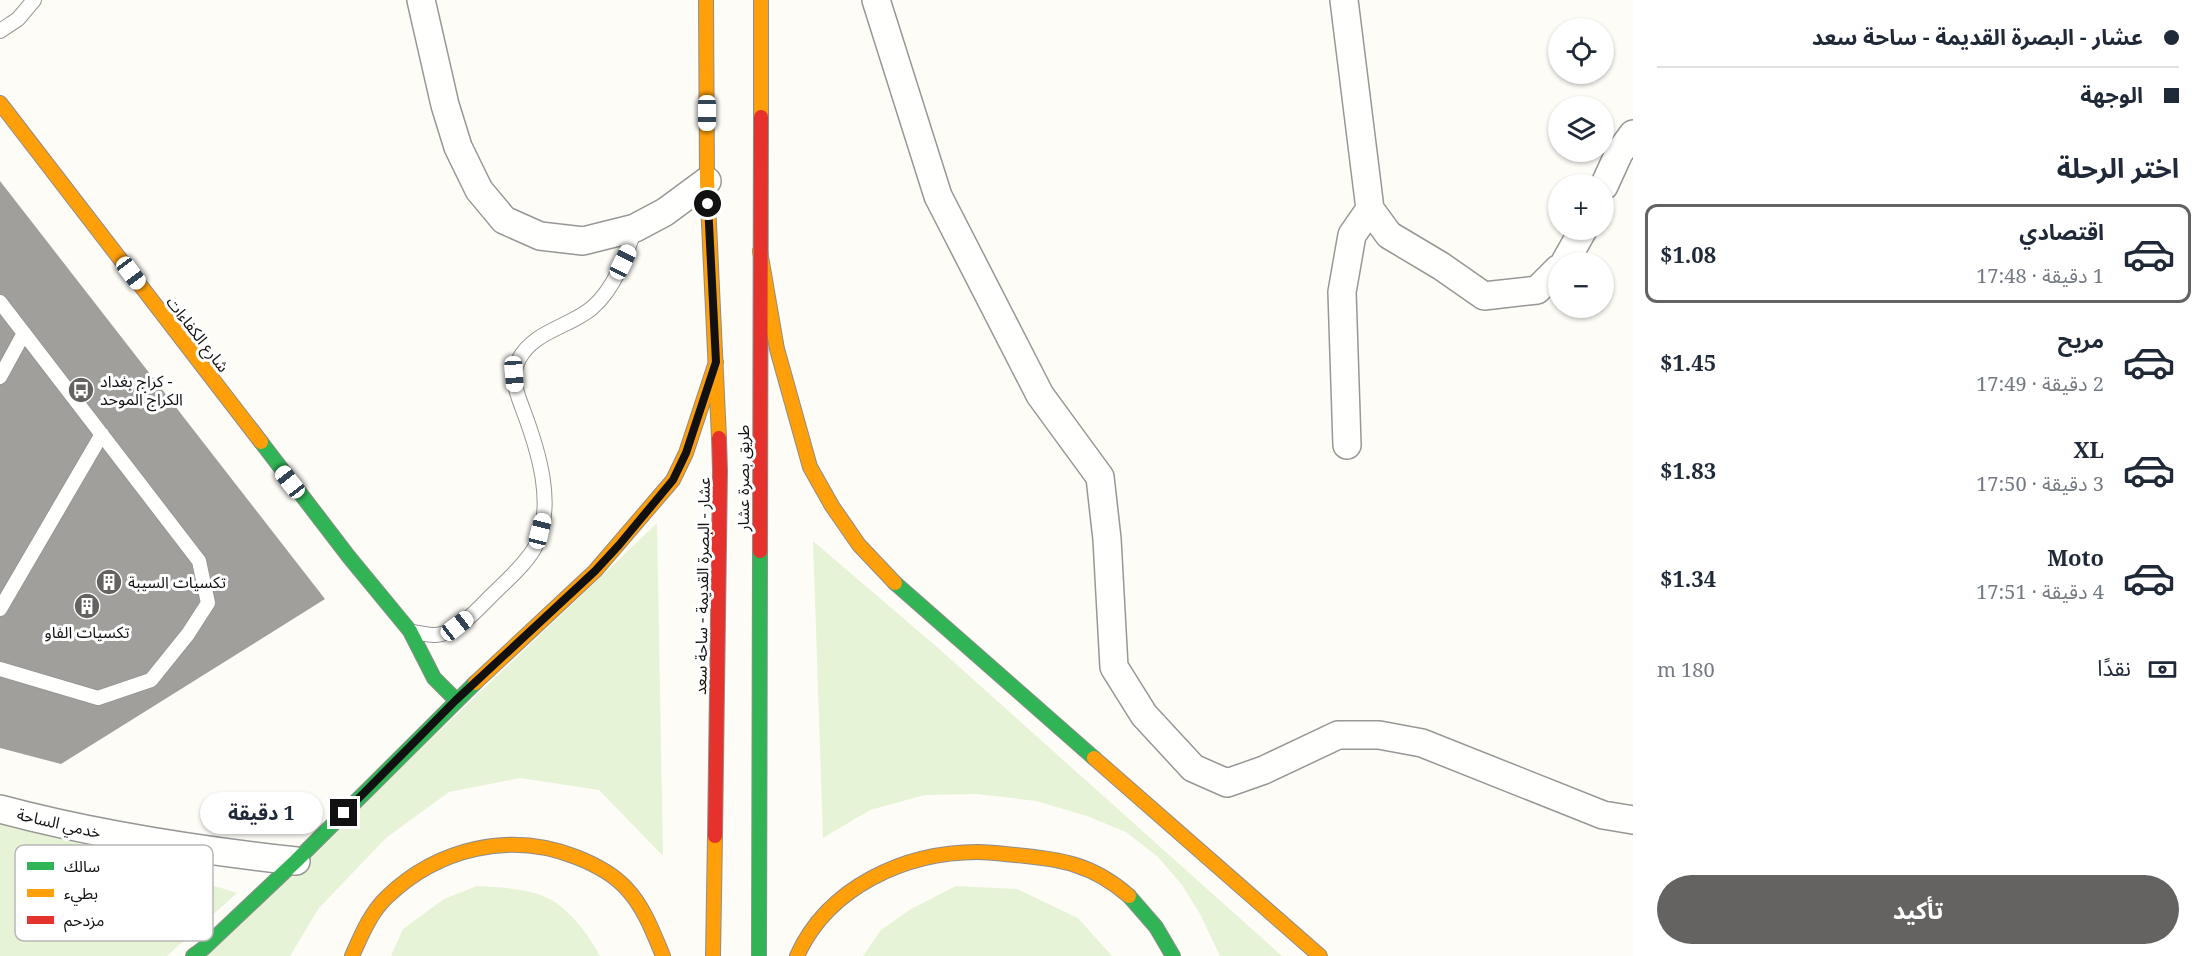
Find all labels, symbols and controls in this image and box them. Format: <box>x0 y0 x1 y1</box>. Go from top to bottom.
map controls <box>1548 18 1614 318</box>
button: locate <box>1548 18 1614 84</box>
text: عشار - البصرة القديمة - ساحة سعد <box>1812 21 2143 51</box>
text: الوجهة <box>2080 79 2143 109</box>
car <box>698 95 716 131</box>
button: layers <box>1548 96 1614 162</box>
text: اختر الرحلة <box>2057 149 2179 186</box>
button: + <box>1548 174 1614 240</box>
route start <box>694 190 721 217</box>
text: اقتصادي <box>2019 216 2104 246</box>
icon: car <box>2122 227 2176 281</box>
text: $1.08 <box>1660 239 1716 269</box>
car <box>607 242 639 282</box>
button: − <box>1548 252 1614 318</box>
car <box>113 253 149 293</box>
text: 1 دقيقة · 17:48 <box>1976 262 2104 289</box>
street label: شارع الكفاءات <box>160 292 234 378</box>
text: مريح <box>2058 324 2104 354</box>
icon: car <box>2122 335 2176 389</box>
text: $1.45 <box>1660 347 1716 377</box>
car <box>504 355 524 393</box>
place label: كراج بغداد - الكراج الموحد <box>100 370 183 412</box>
text: 2 دقيقة · 17:49 <box>1976 370 2104 397</box>
bus stop icon: كراج بغداد - الكراج الموحد <box>66 375 96 405</box>
street label: طريق بصرة عشار <box>732 425 754 532</box>
text: XL <box>2073 434 2104 464</box>
icon: car <box>2122 443 2176 497</box>
text: $1.83 <box>1660 455 1716 485</box>
car <box>272 462 308 502</box>
text: 3 دقيقة · 17:50 <box>1976 470 2104 497</box>
street label: عشار - البصرة القديمة - ساحة سعد <box>689 477 715 695</box>
car <box>527 511 553 551</box>
text: Moto <box>2047 542 2104 572</box>
icon: car <box>2122 551 2176 605</box>
text: $1.34 <box>1660 563 1716 593</box>
building icon: تكسيات السيبة <box>94 567 124 597</box>
place label: تكسيات السيبة <box>128 571 226 593</box>
text: 4 دقيقة · 17:51 <box>1976 578 2104 605</box>
building icon: تكسيات الفاو <box>72 591 102 621</box>
car <box>437 608 477 644</box>
place label: تكسيات الفاو <box>45 621 130 643</box>
text: نقدًا <box>2097 652 2131 682</box>
icon: cash <box>2146 653 2179 686</box>
text: 180 m <box>1657 656 1715 683</box>
callout: 1 دقيقة <box>200 792 323 834</box>
text: 1 دقيقة <box>228 799 295 826</box>
route end <box>330 799 357 826</box>
street label: خدمي الساحة <box>14 803 103 845</box>
legend <box>15 845 213 941</box>
text: سالك <box>64 855 100 877</box>
button: تأكيد <box>1657 875 2179 944</box>
text: بطيء <box>64 882 98 906</box>
text: مزدحم <box>64 909 104 933</box>

